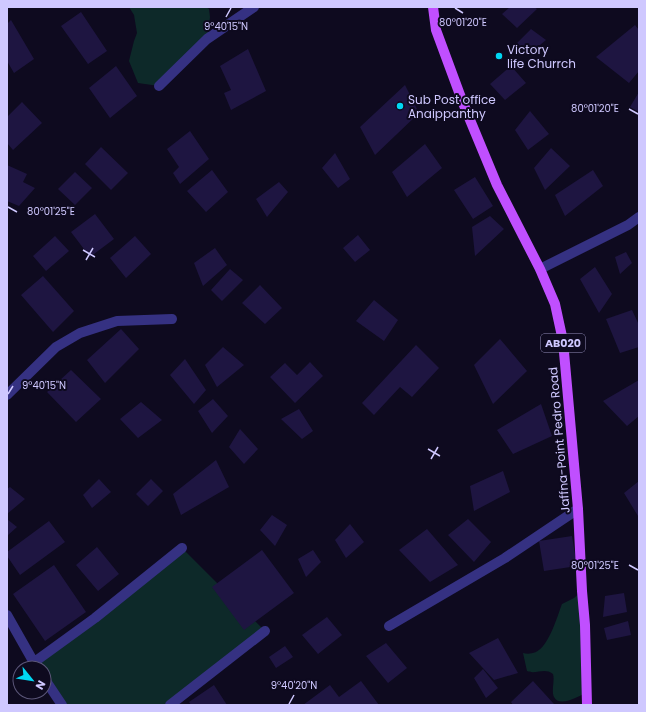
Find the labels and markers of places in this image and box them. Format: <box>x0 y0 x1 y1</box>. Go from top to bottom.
place label: Victory life Churrch <box>507 41 576 72</box>
marker: Victory life Churrch <box>494 51 504 61</box>
place label: Sub Post office Anaippanthy <box>408 91 496 122</box>
marker: Sub Post office Anaippanthy <box>395 101 405 111</box>

